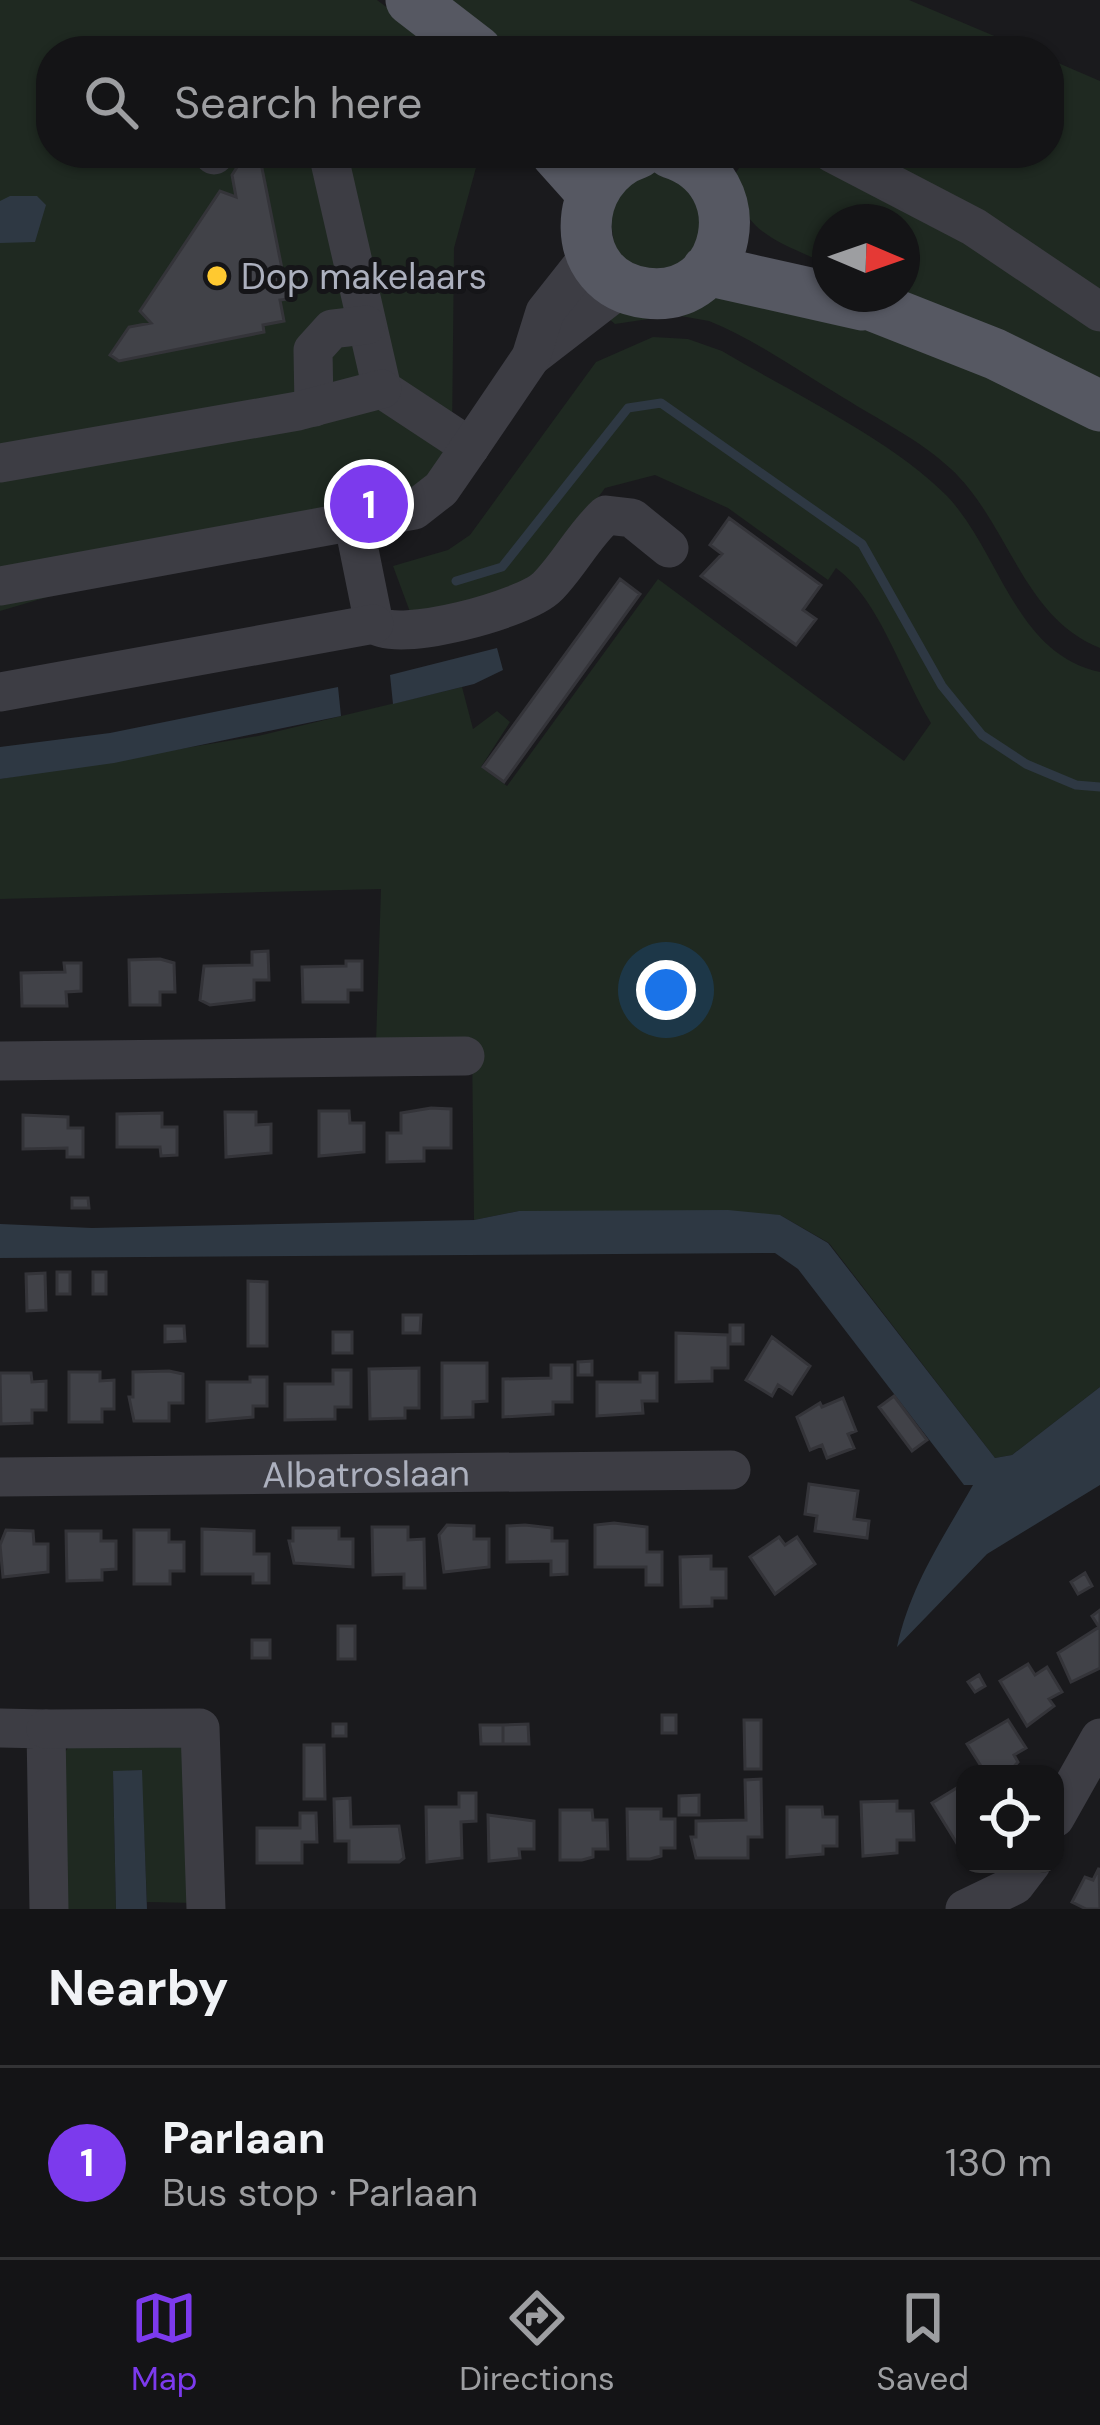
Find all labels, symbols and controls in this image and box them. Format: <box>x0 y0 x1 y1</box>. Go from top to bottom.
search box <box>36 36 1064 168</box>
icon: search <box>78 69 144 135</box>
text: Search here <box>174 73 422 132</box>
north arrow <box>812 204 920 312</box>
place label: Dop makelaars <box>241 253 487 300</box>
marker: Dop makelaars <box>204 263 230 289</box>
pin: 1 <box>330 459 408 549</box>
your location <box>636 960 696 1020</box>
street label: Albatroslaan <box>262 1450 470 1498</box>
map controls <box>956 1765 1064 1873</box>
button: locate <box>956 1765 1064 1873</box>
text: Nearby <box>48 1954 229 2021</box>
text: Parlaan <box>162 2108 325 2167</box>
text: 1 <box>80 2137 94 2188</box>
text: 130 m <box>945 2137 1052 2188</box>
text: Bus stop · Parlaan <box>162 2167 478 2218</box>
tab: Map <box>131 2285 197 2400</box>
tab: Directions <box>459 2285 615 2400</box>
tab: Saved <box>877 2285 969 2400</box>

